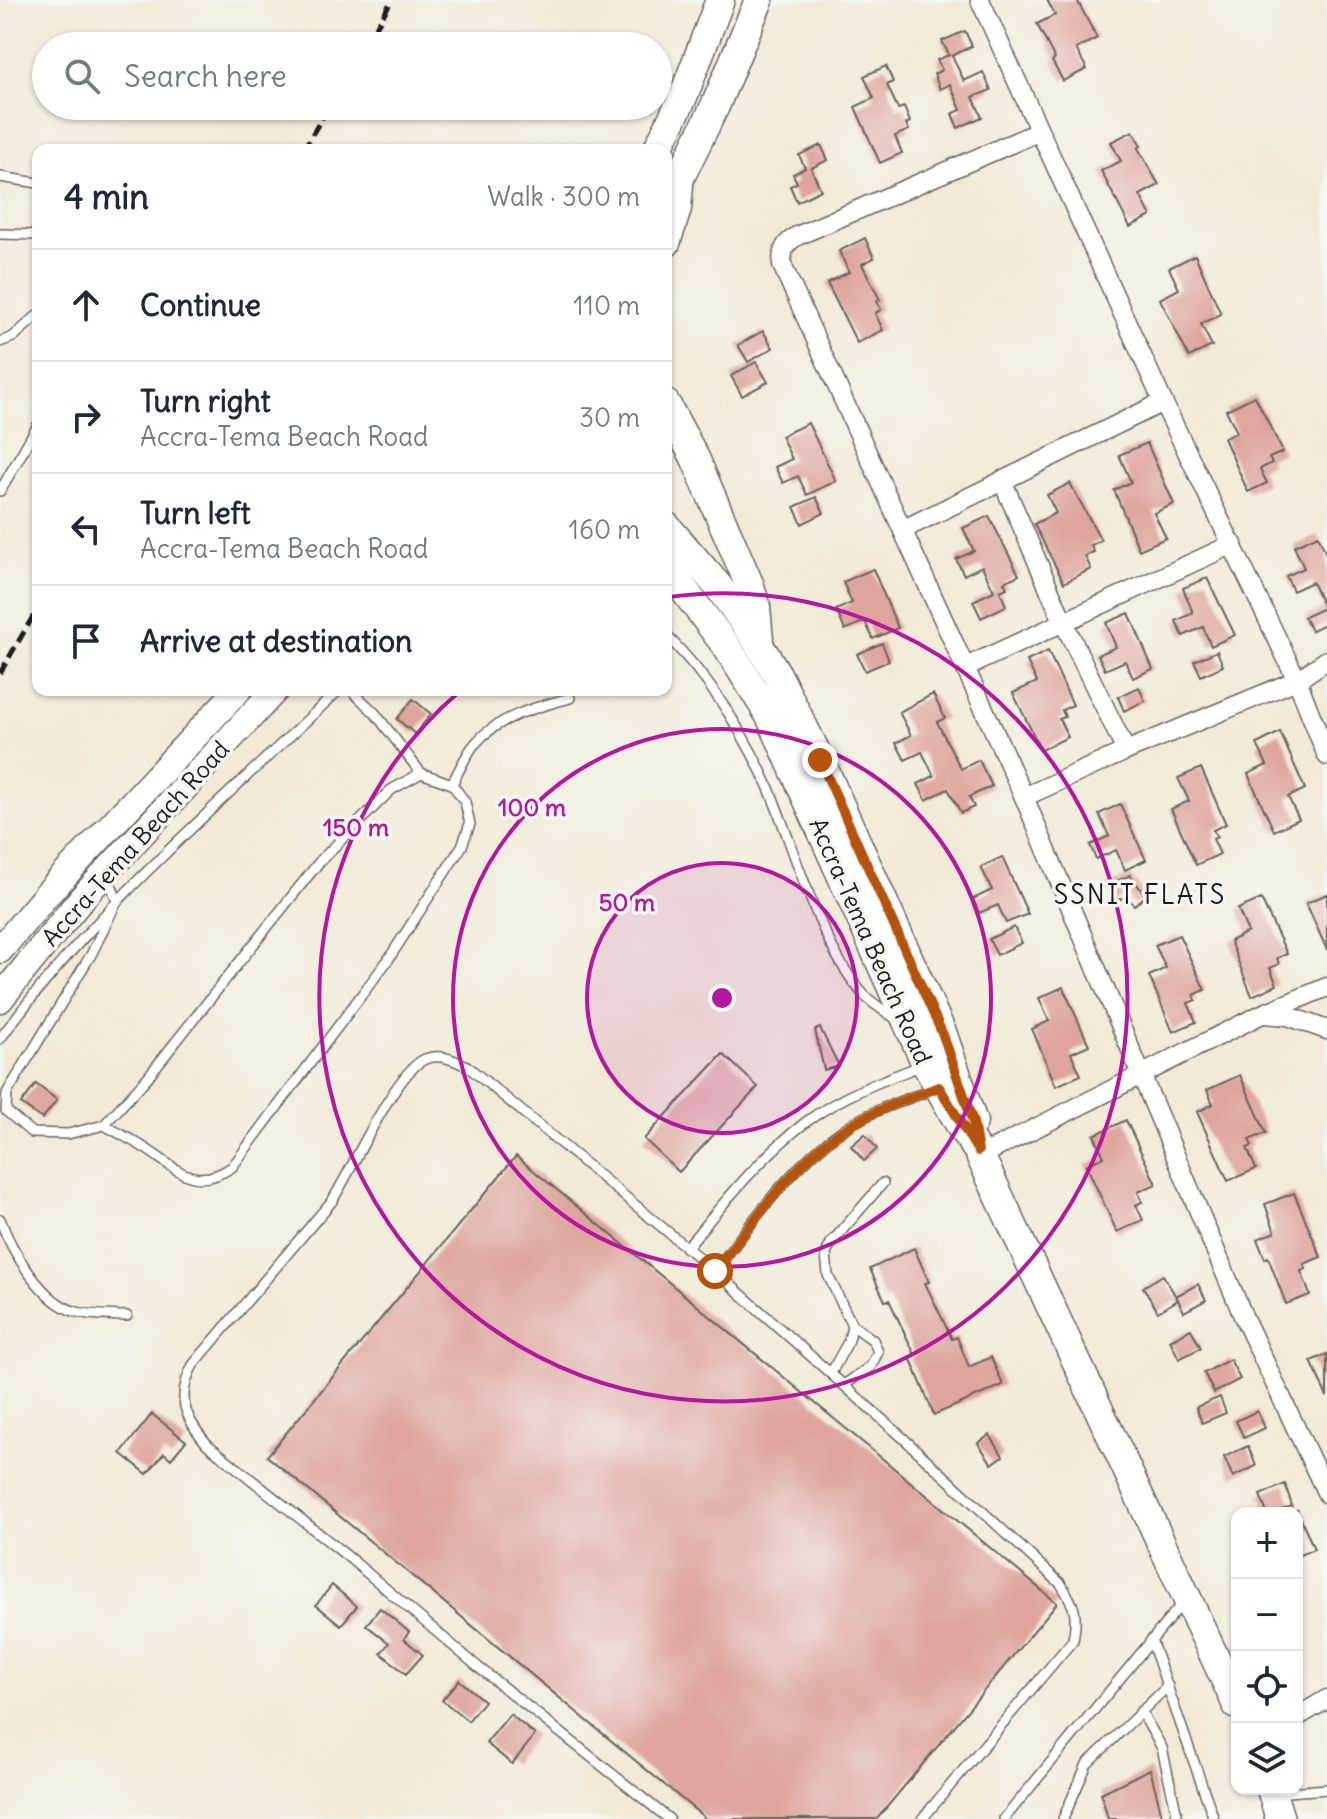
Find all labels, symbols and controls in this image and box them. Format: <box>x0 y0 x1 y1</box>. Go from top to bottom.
search box <box>32 32 672 120</box>
icon: search <box>60 54 104 98</box>
text: Search here <box>124 57 287 95</box>
text: 4 min <box>64 175 149 218</box>
text: Walk · 300 m <box>487 180 640 213</box>
icon: ahead <box>64 283 108 327</box>
text: Continue <box>140 286 261 324</box>
text: 110 m <box>573 289 640 322</box>
text: Turn right <box>140 382 271 420</box>
icon: right <box>64 395 108 439</box>
text: 30 m <box>579 401 640 434</box>
text: Accra-Tema Beach Road <box>140 420 428 453</box>
text: Turn left <box>140 494 251 532</box>
icon: left <box>64 507 108 551</box>
text: 160 m <box>569 513 640 546</box>
text: Accra-Tema Beach Road <box>140 532 428 565</box>
icon: arrive <box>64 619 108 663</box>
text: Arrive at destination <box>140 622 412 660</box>
street label: Accra-Tema Beach Road <box>35 734 235 952</box>
route end <box>802 742 838 778</box>
text: 100 m <box>498 792 566 822</box>
text: 150 m <box>323 812 389 842</box>
street label: Accra-Tema Beach Road <box>803 813 939 1069</box>
district label: SSNIT FLATS <box>1054 878 1226 911</box>
text: 50 m <box>599 887 655 917</box>
centre of rings <box>708 984 736 1012</box>
route start <box>697 1253 733 1289</box>
map controls <box>1231 1507 1303 1795</box>
button: + <box>1231 1507 1303 1579</box>
button: − <box>1231 1579 1303 1651</box>
button: locate <box>1231 1651 1303 1723</box>
button: layers <box>1231 1723 1303 1795</box>

